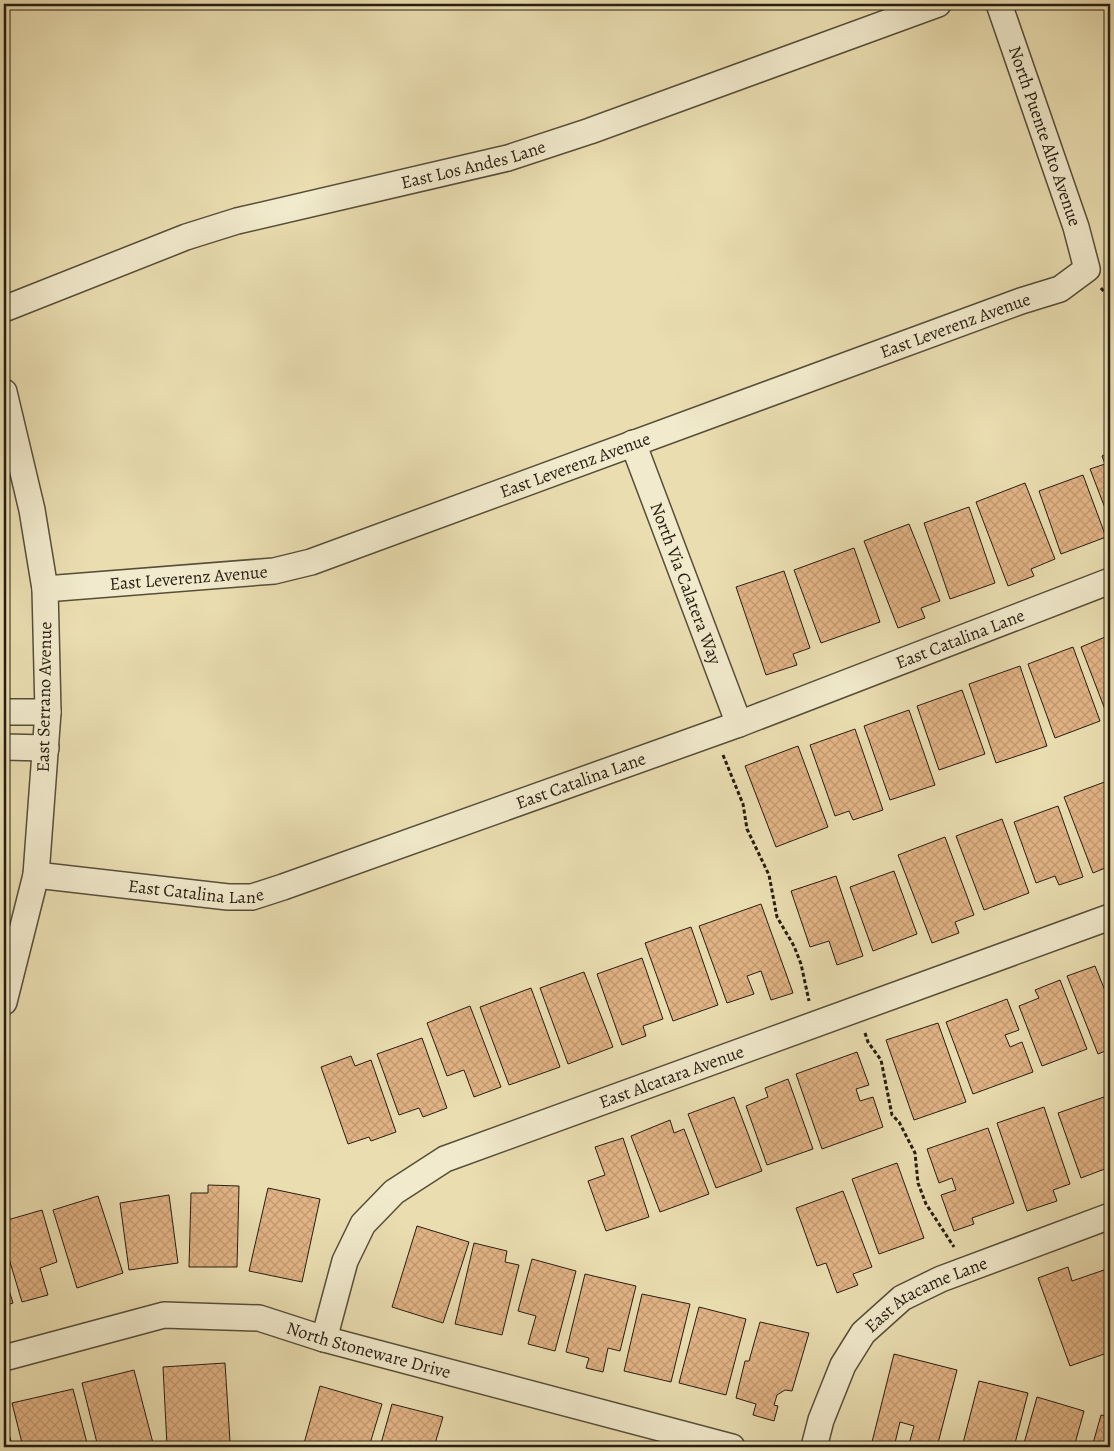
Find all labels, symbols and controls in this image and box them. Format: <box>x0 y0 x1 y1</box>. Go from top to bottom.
street label: North Puente Alto Avenue <box>1003 43 1087 229</box>
street label: East Los Andes Lane <box>398 134 549 195</box>
street label: East Leverenz Avenue <box>876 287 1033 364</box>
street label: East Leverenz Avenue <box>496 426 654 504</box>
street label: North Via Calatera Way <box>644 499 728 669</box>
street label: East Leverenz Avenue <box>109 560 269 596</box>
street label: East Catalina Lane <box>892 603 1028 674</box>
street label: East Serrano Avenue <box>31 621 57 773</box>
street label: East Catalina Lane <box>513 746 649 815</box>
street label: East Catalina Lane <box>127 874 267 909</box>
street label: East Alcatara Avenue <box>595 1039 747 1114</box>
street label: East Atacame Lane <box>859 1251 991 1338</box>
street label: North Stoneware Drive <box>283 1316 454 1384</box>

